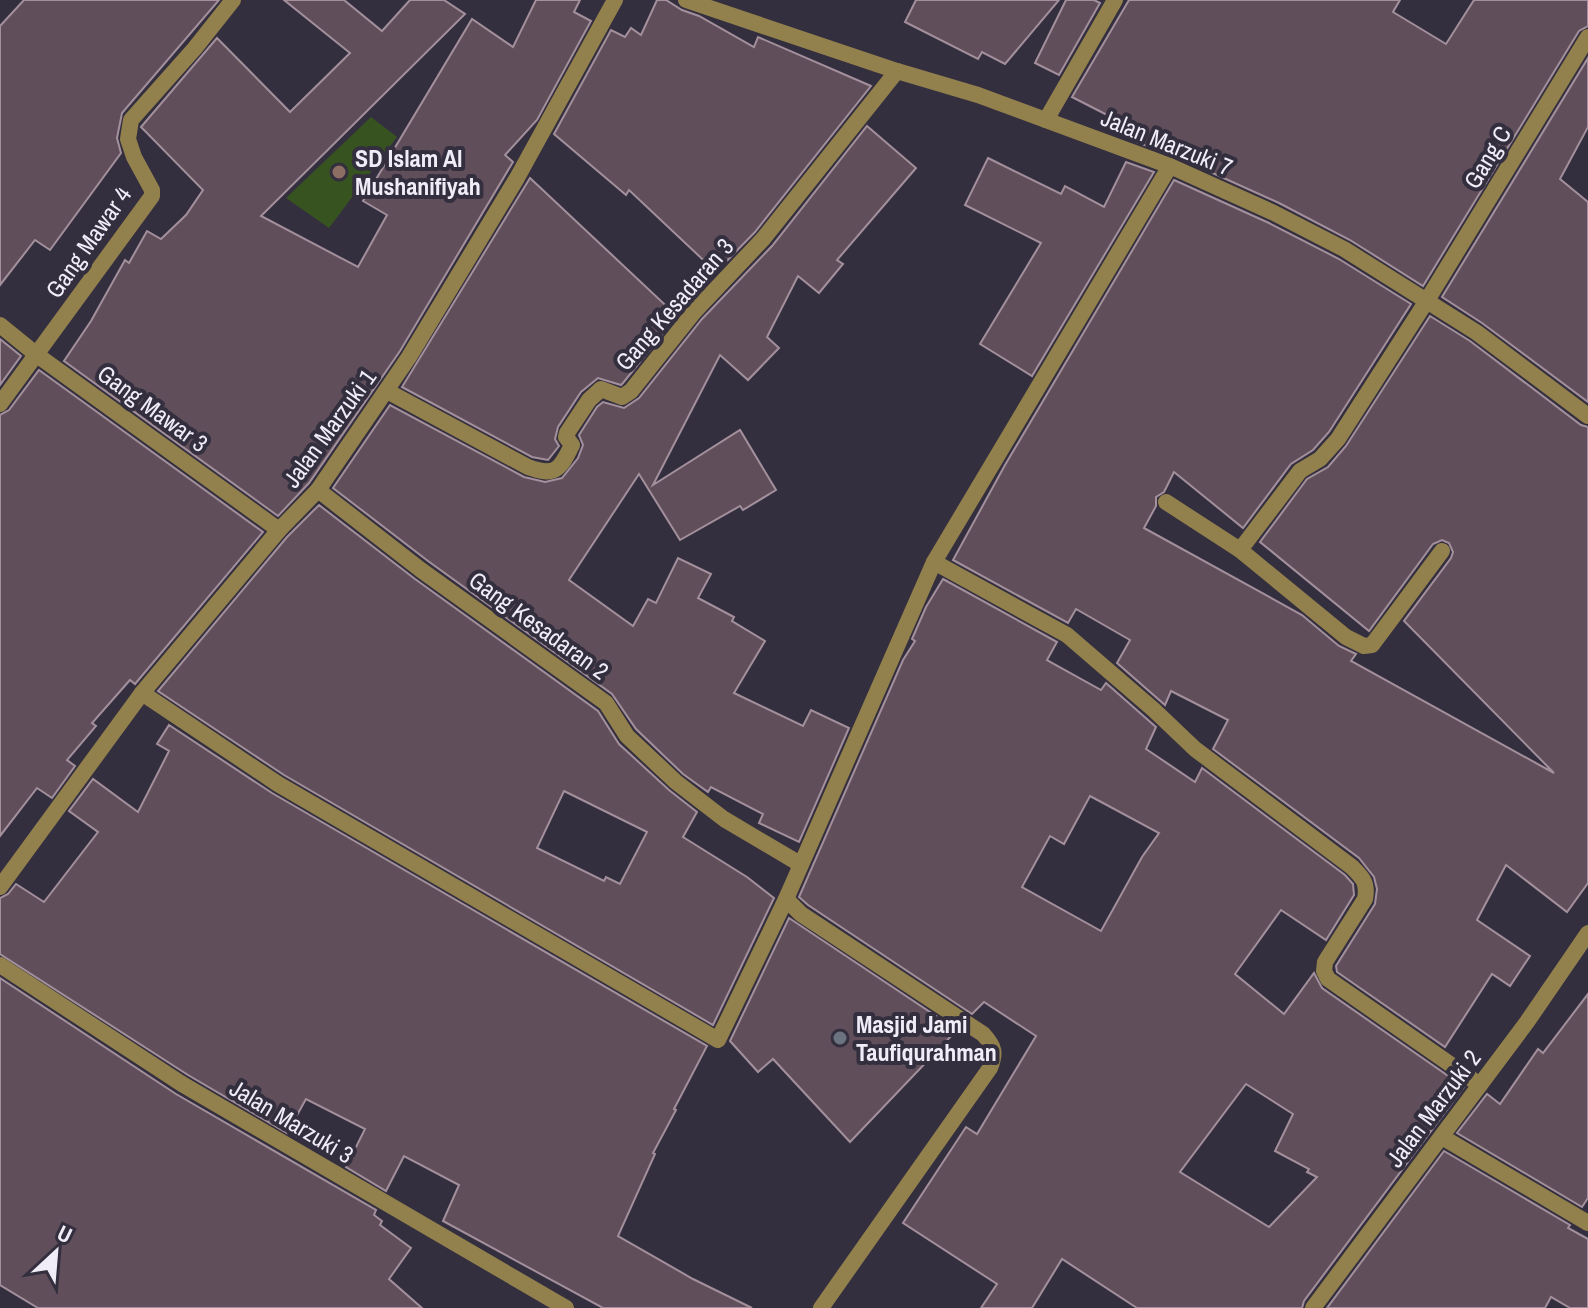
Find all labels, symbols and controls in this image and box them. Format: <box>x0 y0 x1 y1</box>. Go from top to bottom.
street label: Jalan Marzuki 7 <box>1097 101 1237 183</box>
street label: Gang C <box>1456 120 1518 194</box>
place label: SD Islam Al Mushanifiyah <box>355 142 481 202</box>
marker: SD Islam Al Mushanifiyah <box>330 163 348 181</box>
street label: Gang Mawar 4 <box>38 180 138 304</box>
street label: Gang Kesadaran 3 <box>608 231 740 377</box>
street label: Gang Mawar 3 <box>91 357 215 459</box>
street label: Jalan Marzuki 1 <box>275 362 383 494</box>
street label: Gang Kesadaran 2 <box>463 563 615 687</box>
place label: Masjid Jami Taufiqurahman <box>856 1008 997 1068</box>
marker: Masjid Jami Taufiqurahman <box>831 1029 849 1047</box>
street label: Jalan Marzuki 2 <box>1378 1043 1488 1173</box>
street label: Jalan Marzuki 3 <box>224 1072 360 1170</box>
north arrow <box>16 1212 96 1292</box>
text: U <box>52 1218 77 1250</box>

